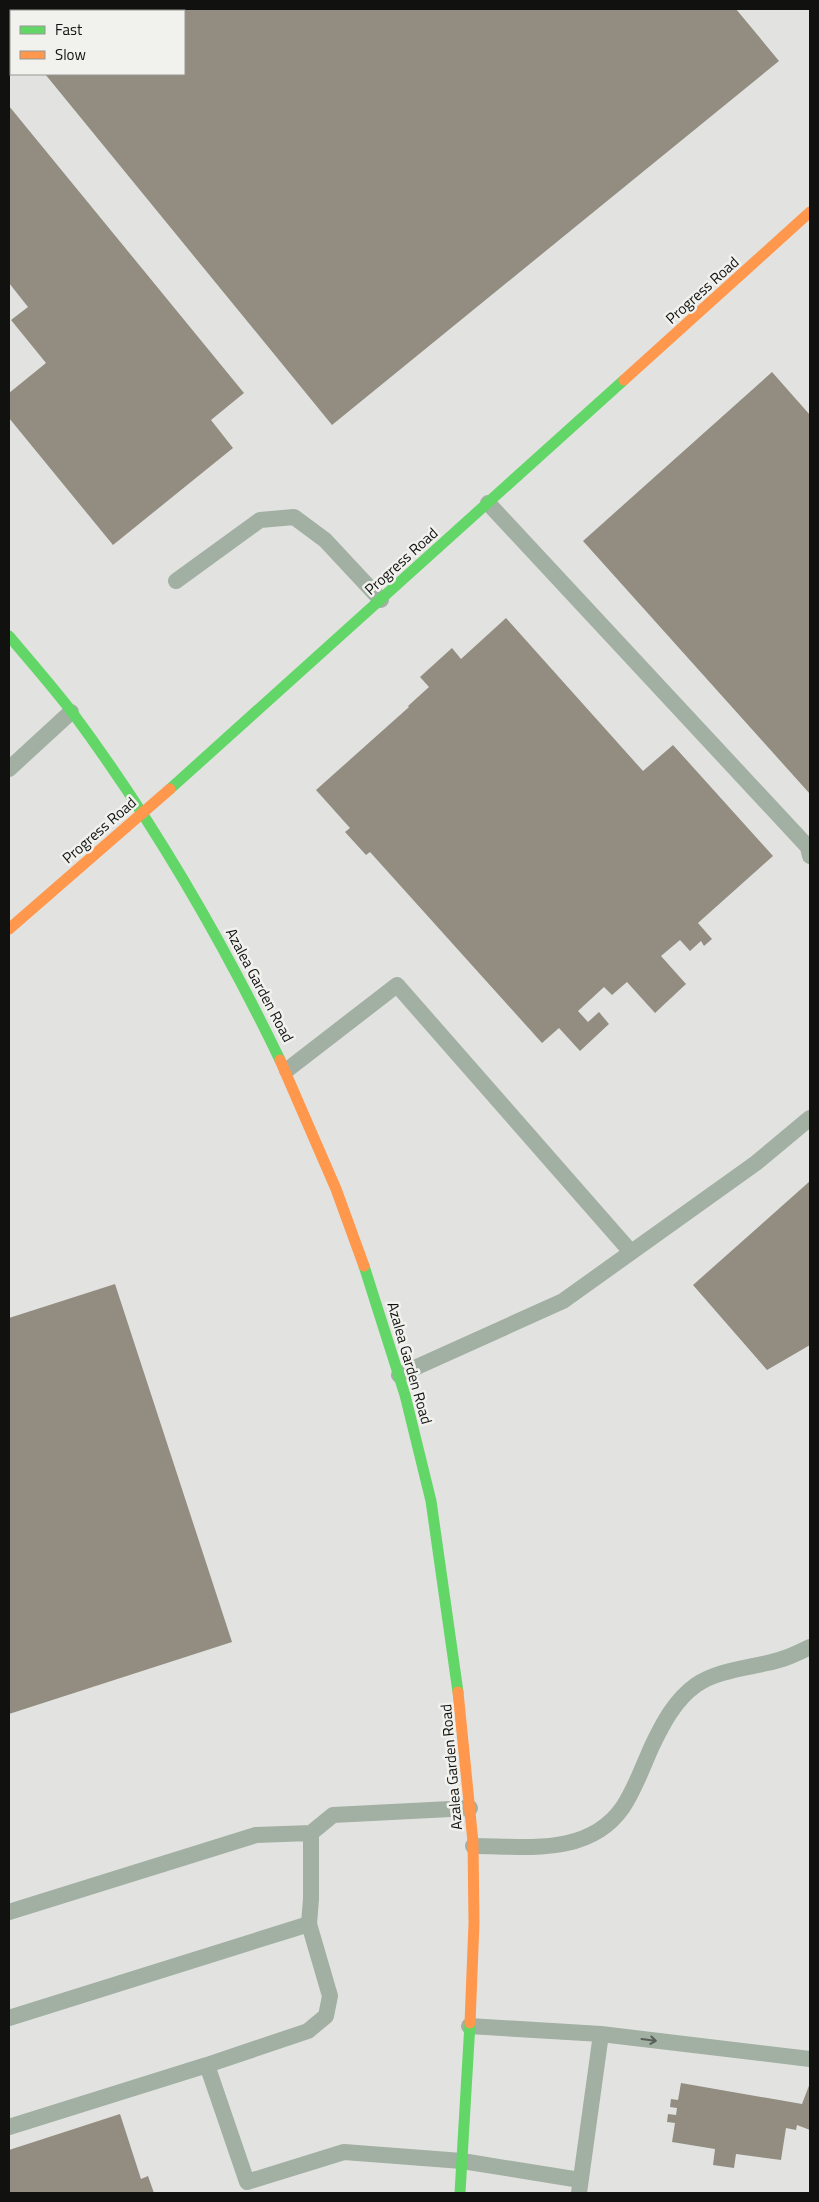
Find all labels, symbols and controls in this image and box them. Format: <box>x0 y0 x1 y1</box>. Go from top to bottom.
legend <box>10 10 185 75</box>
text: Fast <box>55 18 83 41</box>
text: Slow <box>55 43 86 66</box>
street label: Progress Road <box>660 251 744 329</box>
street label: Progress Road <box>359 522 443 600</box>
street label: Progress Road <box>57 791 141 869</box>
street label: Azalea Garden Road <box>220 924 300 1046</box>
street label: Azalea Garden Road <box>382 1299 438 1427</box>
street label: Azalea Garden Road <box>434 1703 468 1831</box>
one-way arrow <box>641 2035 657 2045</box>

